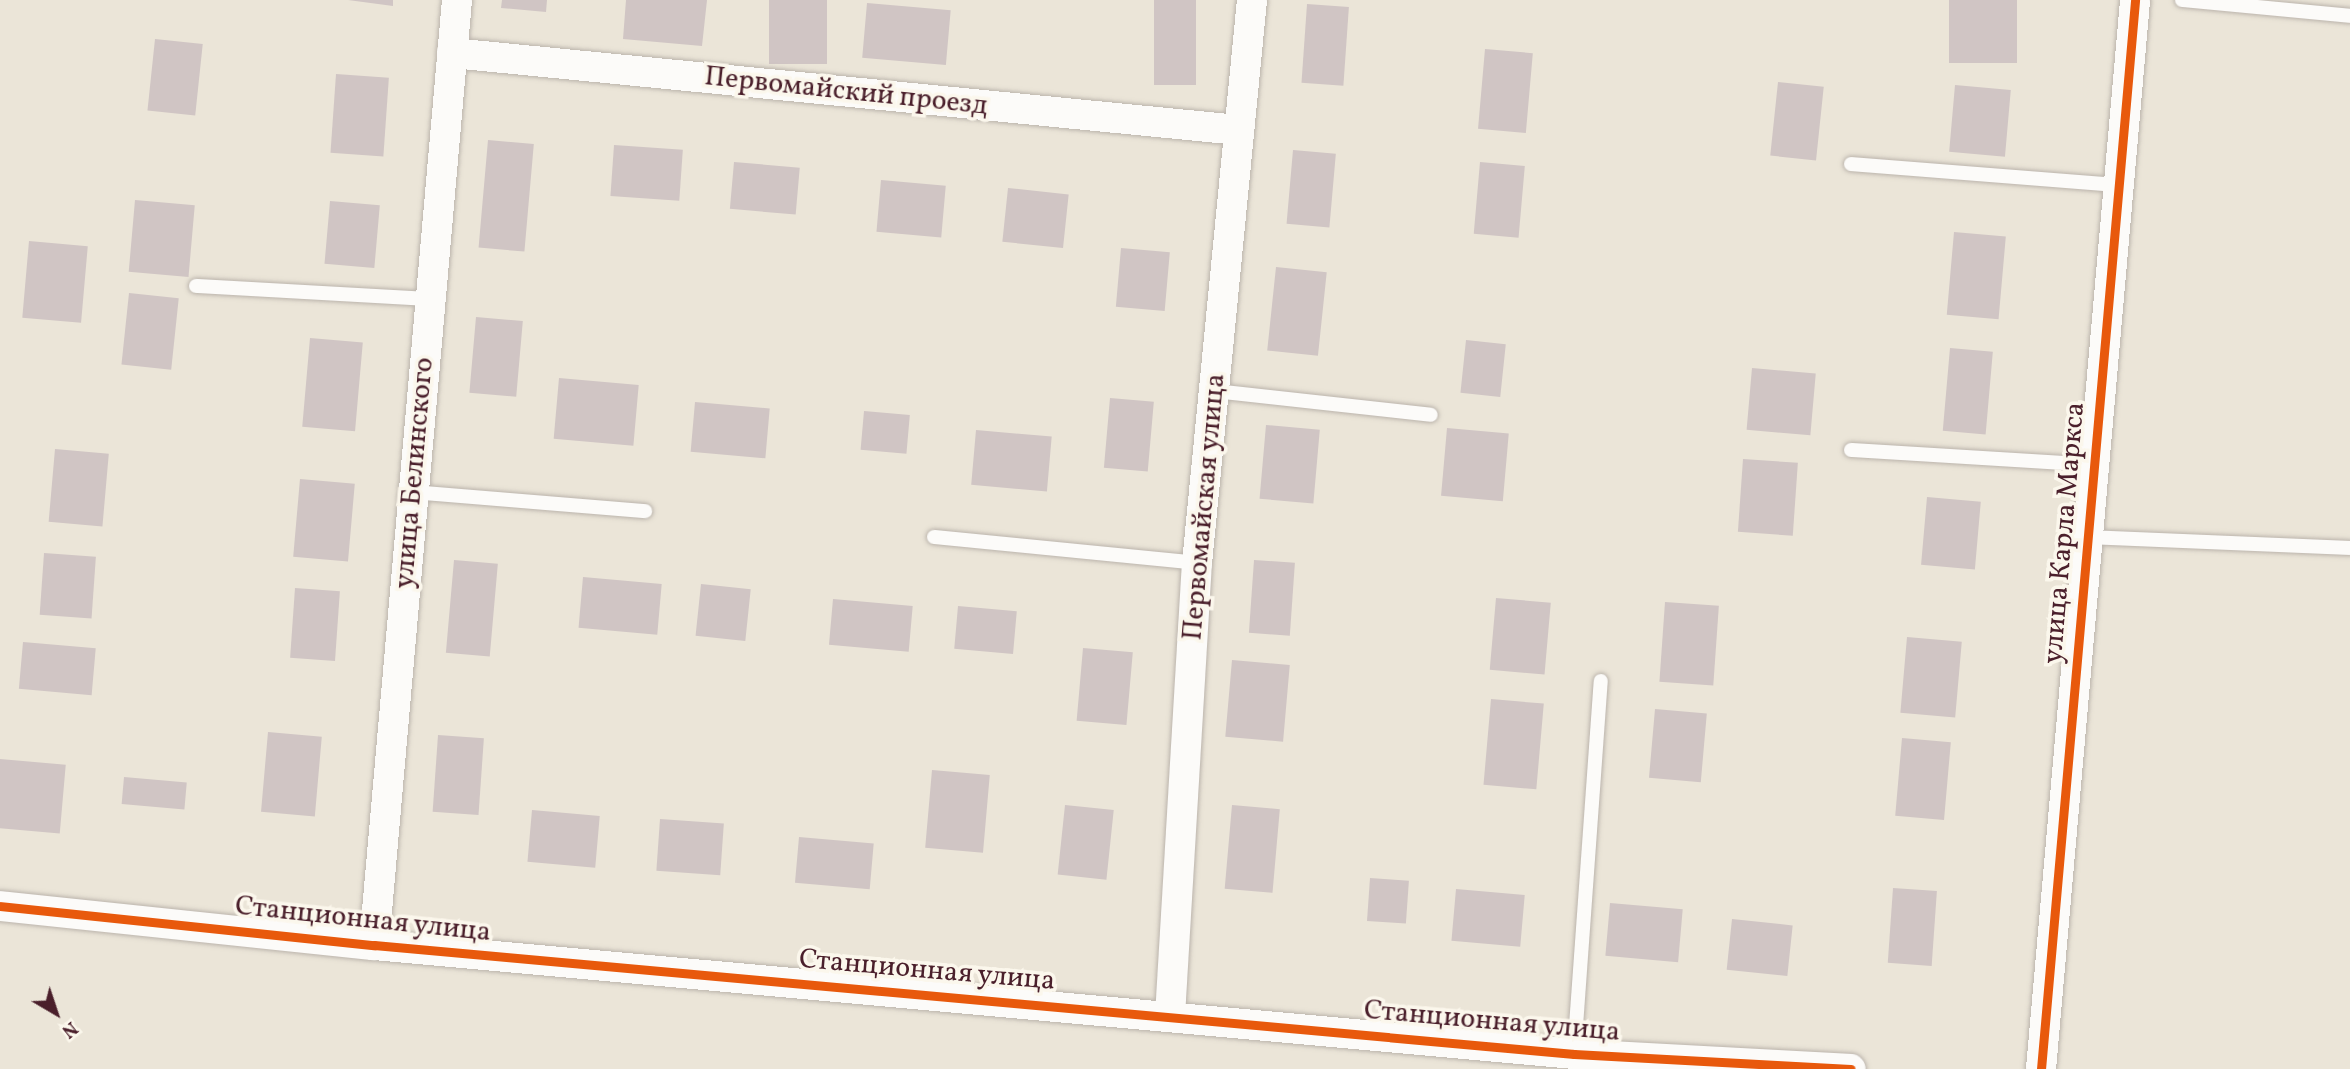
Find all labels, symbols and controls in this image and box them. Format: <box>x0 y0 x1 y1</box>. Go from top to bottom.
street label: Первомайский проезд <box>703 60 989 124</box>
street label: улица Белинского <box>388 356 442 590</box>
street label: Первомайская улица <box>1177 372 1233 642</box>
street label: улица Карла Маркса <box>2037 401 2093 665</box>
street label: Станционная улица <box>233 890 493 950</box>
street label: Станционная улица <box>797 943 1057 999</box>
north arrow <box>21 978 91 1048</box>
street label: Станционная улица <box>1362 994 1622 1050</box>
text: N <box>56 1015 83 1044</box>

